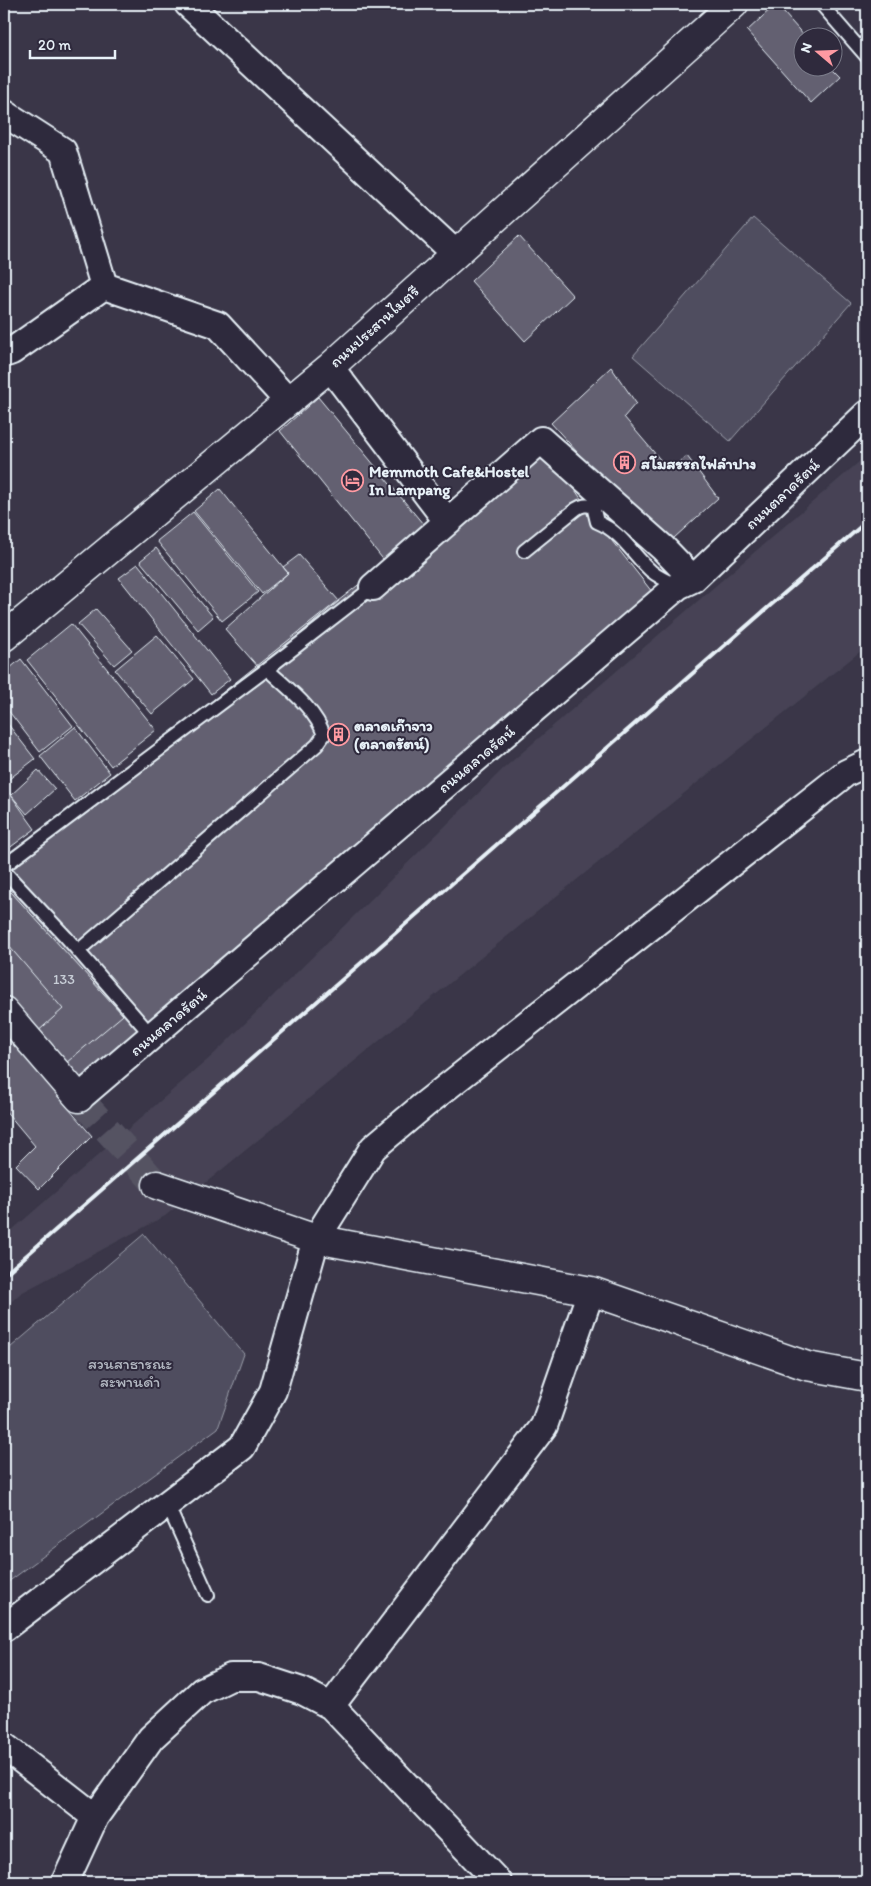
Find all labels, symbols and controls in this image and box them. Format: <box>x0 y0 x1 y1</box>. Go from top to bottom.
scale bar <box>30 28 115 60</box>
north arrow <box>794 28 844 78</box>
text: 20 m <box>38 36 72 54</box>
text: N <box>797 41 816 55</box>
street label: ถนนประสานไมตรี <box>326 281 423 371</box>
building icon: สโมสรรถไฟลำปาง <box>613 451 637 475</box>
place label: สโมสรรถไฟลำปาง <box>641 454 756 473</box>
street label: ถนนตลาดรัตน์ <box>741 455 823 534</box>
place label: Memmoth Cafe&Hostel In Lampang <box>369 462 530 500</box>
hotel icon: Memmoth Cafe&Hostel In Lampang <box>341 468 365 492</box>
place label: ตลาดเก๊าจาว (ตลาดรัตน์) <box>354 716 433 754</box>
building icon: ตลาดเก๊าจาว (ตลาดรัตน์) <box>326 722 350 746</box>
street label: ถนนตลาดรัตน์ <box>434 722 519 797</box>
house number: 133 <box>53 971 75 988</box>
street label: ถนนตลาดรัตน์ <box>126 985 211 1060</box>
park label: สวนสาธารณะ สะพานดำ <box>88 1354 172 1391</box>

